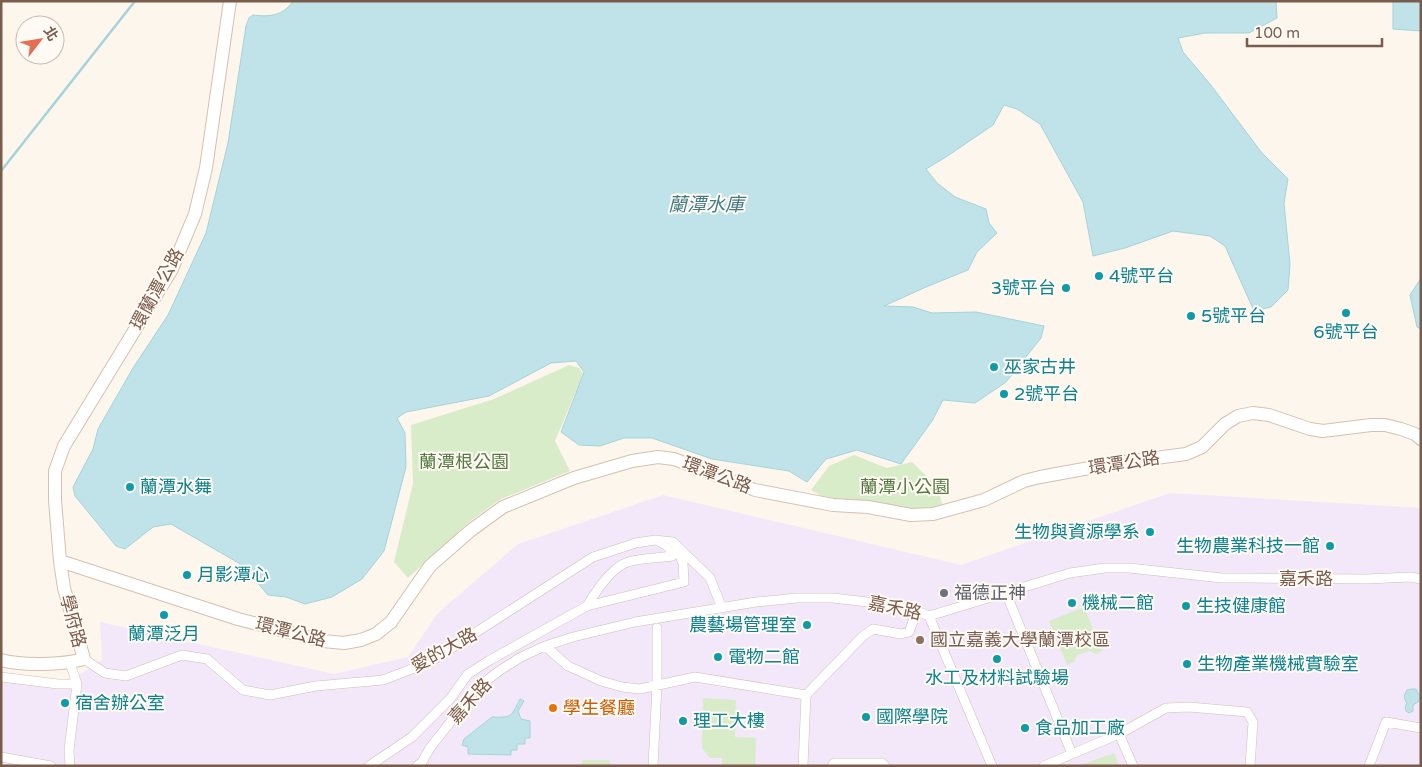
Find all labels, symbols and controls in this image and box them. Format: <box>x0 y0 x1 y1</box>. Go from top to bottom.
north arrow <box>15 15 65 65</box>
scale bar <box>1247 15 1382 47</box>
text: 北 <box>40 23 62 44</box>
text: 100 m <box>1254 24 1300 42</box>
water label: 蘭潭水庫 <box>668 194 747 216</box>
street label: 環蘭潭公路 <box>126 244 188 334</box>
place label: 4號平台 <box>1109 265 1174 287</box>
marker: 4號平台 <box>1093 270 1105 282</box>
place label: 3號平台 <box>991 277 1056 299</box>
marker: 3號平台 <box>1060 282 1072 294</box>
place label: 5號平台 <box>1201 305 1266 327</box>
marker: 6號平台 <box>1340 307 1352 319</box>
marker: 5號平台 <box>1185 310 1197 322</box>
place label: 6號平台 <box>1313 321 1379 343</box>
place label: 巫家古井 <box>1004 356 1076 378</box>
marker: 巫家古井 <box>988 361 1000 373</box>
place label: 2號平台 <box>1014 383 1079 405</box>
marker: 2號平台 <box>998 388 1010 400</box>
street label: 環潭公路 <box>1087 447 1161 479</box>
park label: 蘭潭根公園 <box>419 451 509 473</box>
street label: 環潭公路 <box>679 452 755 498</box>
place label: 蘭潭水舞 <box>140 476 212 498</box>
park label: 蘭潭小公園 <box>860 476 950 498</box>
marker: 蘭潭水舞 <box>124 481 136 493</box>
place label: 生物與資源學系 <box>1014 521 1140 543</box>
marker: 生物與資源學系 <box>1144 526 1156 538</box>
place label: 生物農業科技一館 <box>1176 535 1320 557</box>
marker: 生物農業科技一館 <box>1324 540 1336 552</box>
place label: 月影潭心 <box>197 564 269 586</box>
street label: 嘉禾路 <box>1279 568 1333 590</box>
marker: 月影潭心 <box>181 569 193 581</box>
place label: 福德正神 <box>954 582 1026 604</box>
marker: 福德正神 <box>938 587 950 599</box>
street label: 學府路 <box>55 592 91 650</box>
street label: 嘉禾路 <box>866 592 924 624</box>
place label: 機械二館 <box>1082 592 1154 614</box>
place label: 生技健康館 <box>1196 595 1286 617</box>
marker: 機械二館 <box>1066 597 1078 609</box>
marker: 生技健康館 <box>1180 600 1192 612</box>
marker: 蘭潭泛月 <box>158 609 170 621</box>
street label: 環潭公路 <box>253 613 329 651</box>
place label: 農藝場管理室 <box>689 614 797 636</box>
marker: 農藝場管理室 <box>801 619 813 631</box>
place label: 蘭潭泛月 <box>128 623 200 645</box>
street label: 愛的大路 <box>407 623 481 677</box>
place label: 國立嘉義大學蘭潭校區 <box>930 629 1110 651</box>
marker: 國立嘉義大學蘭潭校區 <box>914 634 926 646</box>
place label: 電物二館 <box>728 646 800 668</box>
marker: 電物二館 <box>712 651 724 663</box>
marker: 水工及材料試驗場 <box>991 653 1003 665</box>
place label: 生物產業機械實驗室 <box>1197 653 1359 675</box>
marker: 生物產業機械實驗室 <box>1181 658 1193 670</box>
place label: 水工及材料試驗場 <box>925 667 1069 689</box>
street label: 嘉禾路 <box>444 674 496 728</box>
place label: 宿舍辦公室 <box>75 692 165 714</box>
marker: 宿舍辦公室 <box>59 697 71 709</box>
place label: 學生餐廳 <box>563 697 635 719</box>
marker: 學生餐廳 <box>547 702 559 714</box>
place label: 國際學院 <box>876 706 948 728</box>
place label: 理工大樓 <box>693 710 765 732</box>
marker: 國際學院 <box>860 711 872 723</box>
marker: 理工大樓 <box>677 715 689 727</box>
place label: 食品加工廠 <box>1035 717 1125 739</box>
marker: 食品加工廠 <box>1019 722 1031 734</box>

